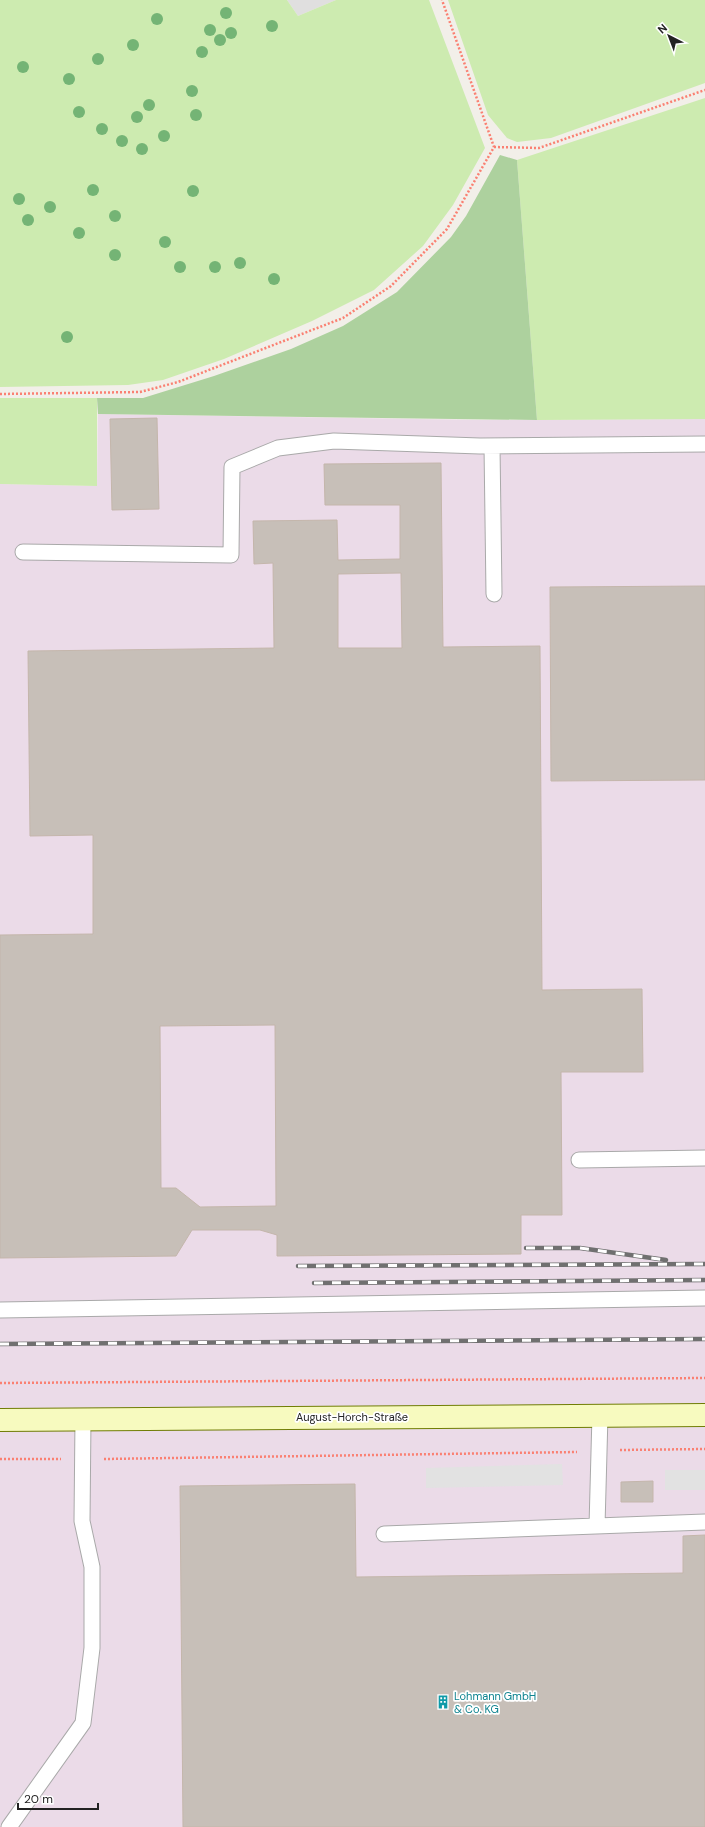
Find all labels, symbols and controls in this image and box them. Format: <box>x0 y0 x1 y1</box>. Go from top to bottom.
north arrow <box>649 16 689 56</box>
text: N <box>655 21 670 36</box>
street label: August-Horch-Straße <box>296 1410 408 1424</box>
place label: Lohmann GmbH & Co. KG <box>454 1689 536 1716</box>
building icon: Lohmann GmbH & Co. KG <box>435 1694 451 1710</box>
scale bar <box>18 1785 98 1811</box>
text: 20 m <box>24 1791 53 1807</box>

